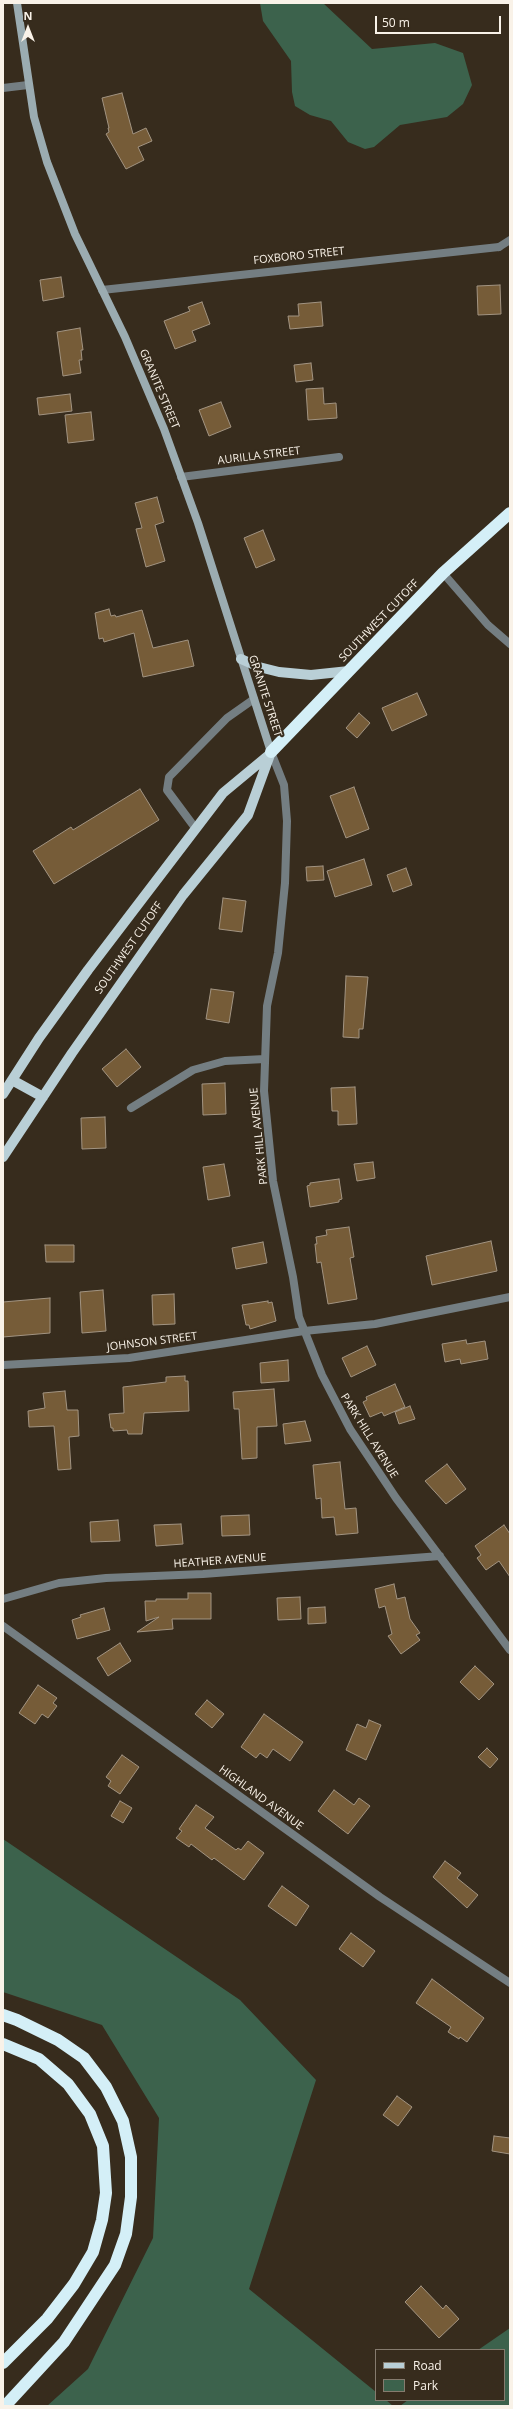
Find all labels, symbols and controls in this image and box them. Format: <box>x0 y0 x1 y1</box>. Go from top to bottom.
north arrow <box>8 8 48 48</box>
text: N <box>24 8 32 23</box>
scale bar <box>377 8 503 34</box>
text: 50 m <box>382 14 410 31</box>
street label: FOXBORO STREET <box>253 245 345 267</box>
street label: GRANITE STREET <box>136 347 182 431</box>
street label: AURILLA STREET <box>217 444 301 468</box>
street label: SOUTHWEST CUTOFF <box>336 577 422 665</box>
street label: GRANITE STREET <box>246 653 284 739</box>
street label: SOUTHWEST CUTOFF <box>92 900 166 996</box>
street label: PARK HILL AVENUE <box>247 1087 271 1185</box>
street label: JOHNSON STREET <box>106 1330 198 1354</box>
street label: PARK HILL AVENUE <box>338 1391 400 1481</box>
street label: HEATHER AVENUE <box>173 1551 267 1571</box>
street label: HIGHLAND AVENUE <box>216 1763 306 1833</box>
legend <box>375 2349 505 2401</box>
text: Road <box>413 2357 442 2374</box>
text: Park <box>413 2377 438 2394</box>

